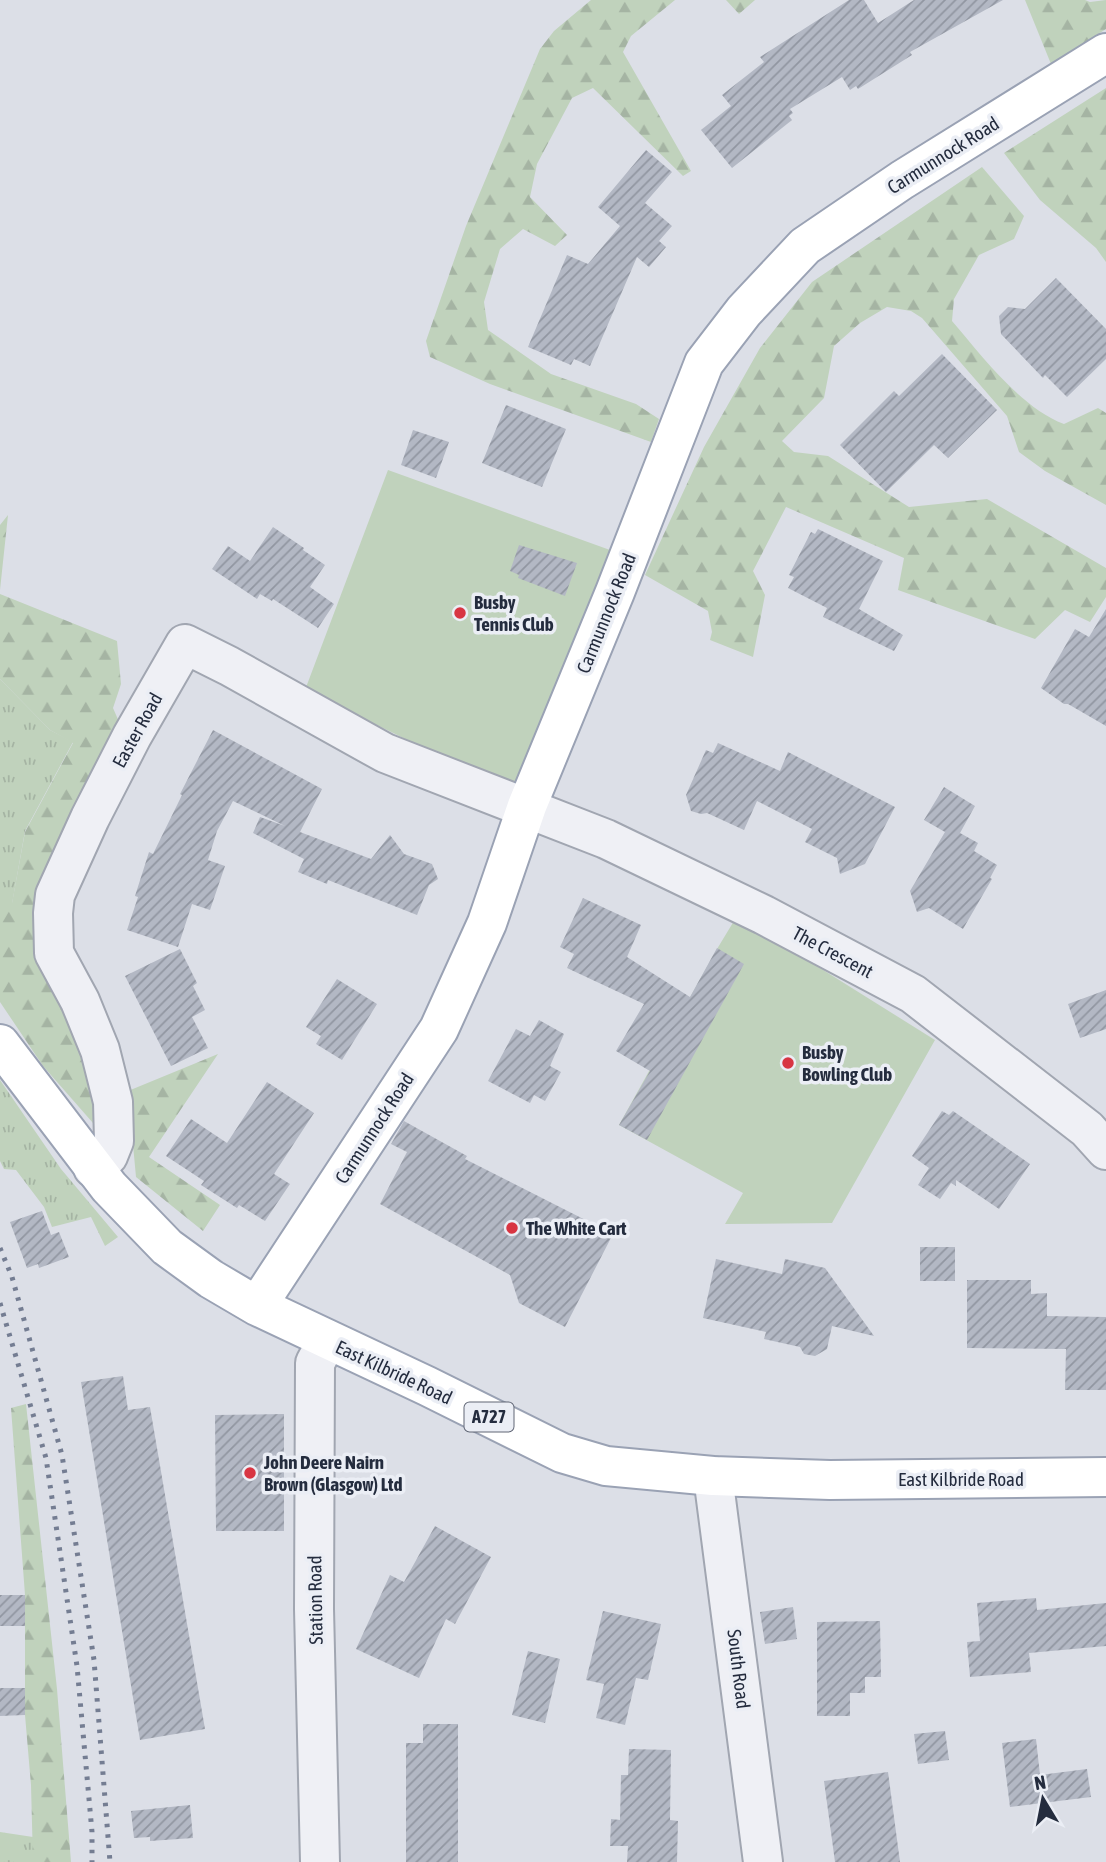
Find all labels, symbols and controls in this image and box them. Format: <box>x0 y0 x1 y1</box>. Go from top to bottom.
street label: Carmunnock Road <box>883 112 1003 198</box>
street label: Carmunnock Road <box>572 550 640 676</box>
place label: Busby Tennis Club <box>474 591 554 635</box>
marker: Busby Tennis Club <box>452 605 468 621</box>
street label: Easter Road <box>107 689 167 771</box>
street label: The Crescent <box>789 922 877 982</box>
place label: Busby Bowling Club <box>802 1041 892 1085</box>
marker: Busby Bowling Club <box>780 1055 796 1071</box>
street label: Carmunnock Road <box>330 1069 418 1187</box>
place label: The White Cart <box>526 1217 627 1239</box>
marker: The White Cart <box>504 1220 520 1236</box>
street label: East Kilbride Road <box>332 1335 456 1409</box>
road number: A727 <box>464 1402 514 1432</box>
place label: John Deere Nairn Brown (Glasgow) Ltd <box>263 1451 402 1495</box>
marker: John Deere Nairn Brown (Glasgow) Ltd <box>242 1465 258 1481</box>
street label: East Kilbride Road <box>898 1468 1024 1490</box>
street label: Station Road <box>303 1555 327 1645</box>
street label: South Road <box>723 1628 755 1710</box>
north arrow <box>1008 1764 1078 1834</box>
text: N <box>1033 1770 1047 1794</box>

